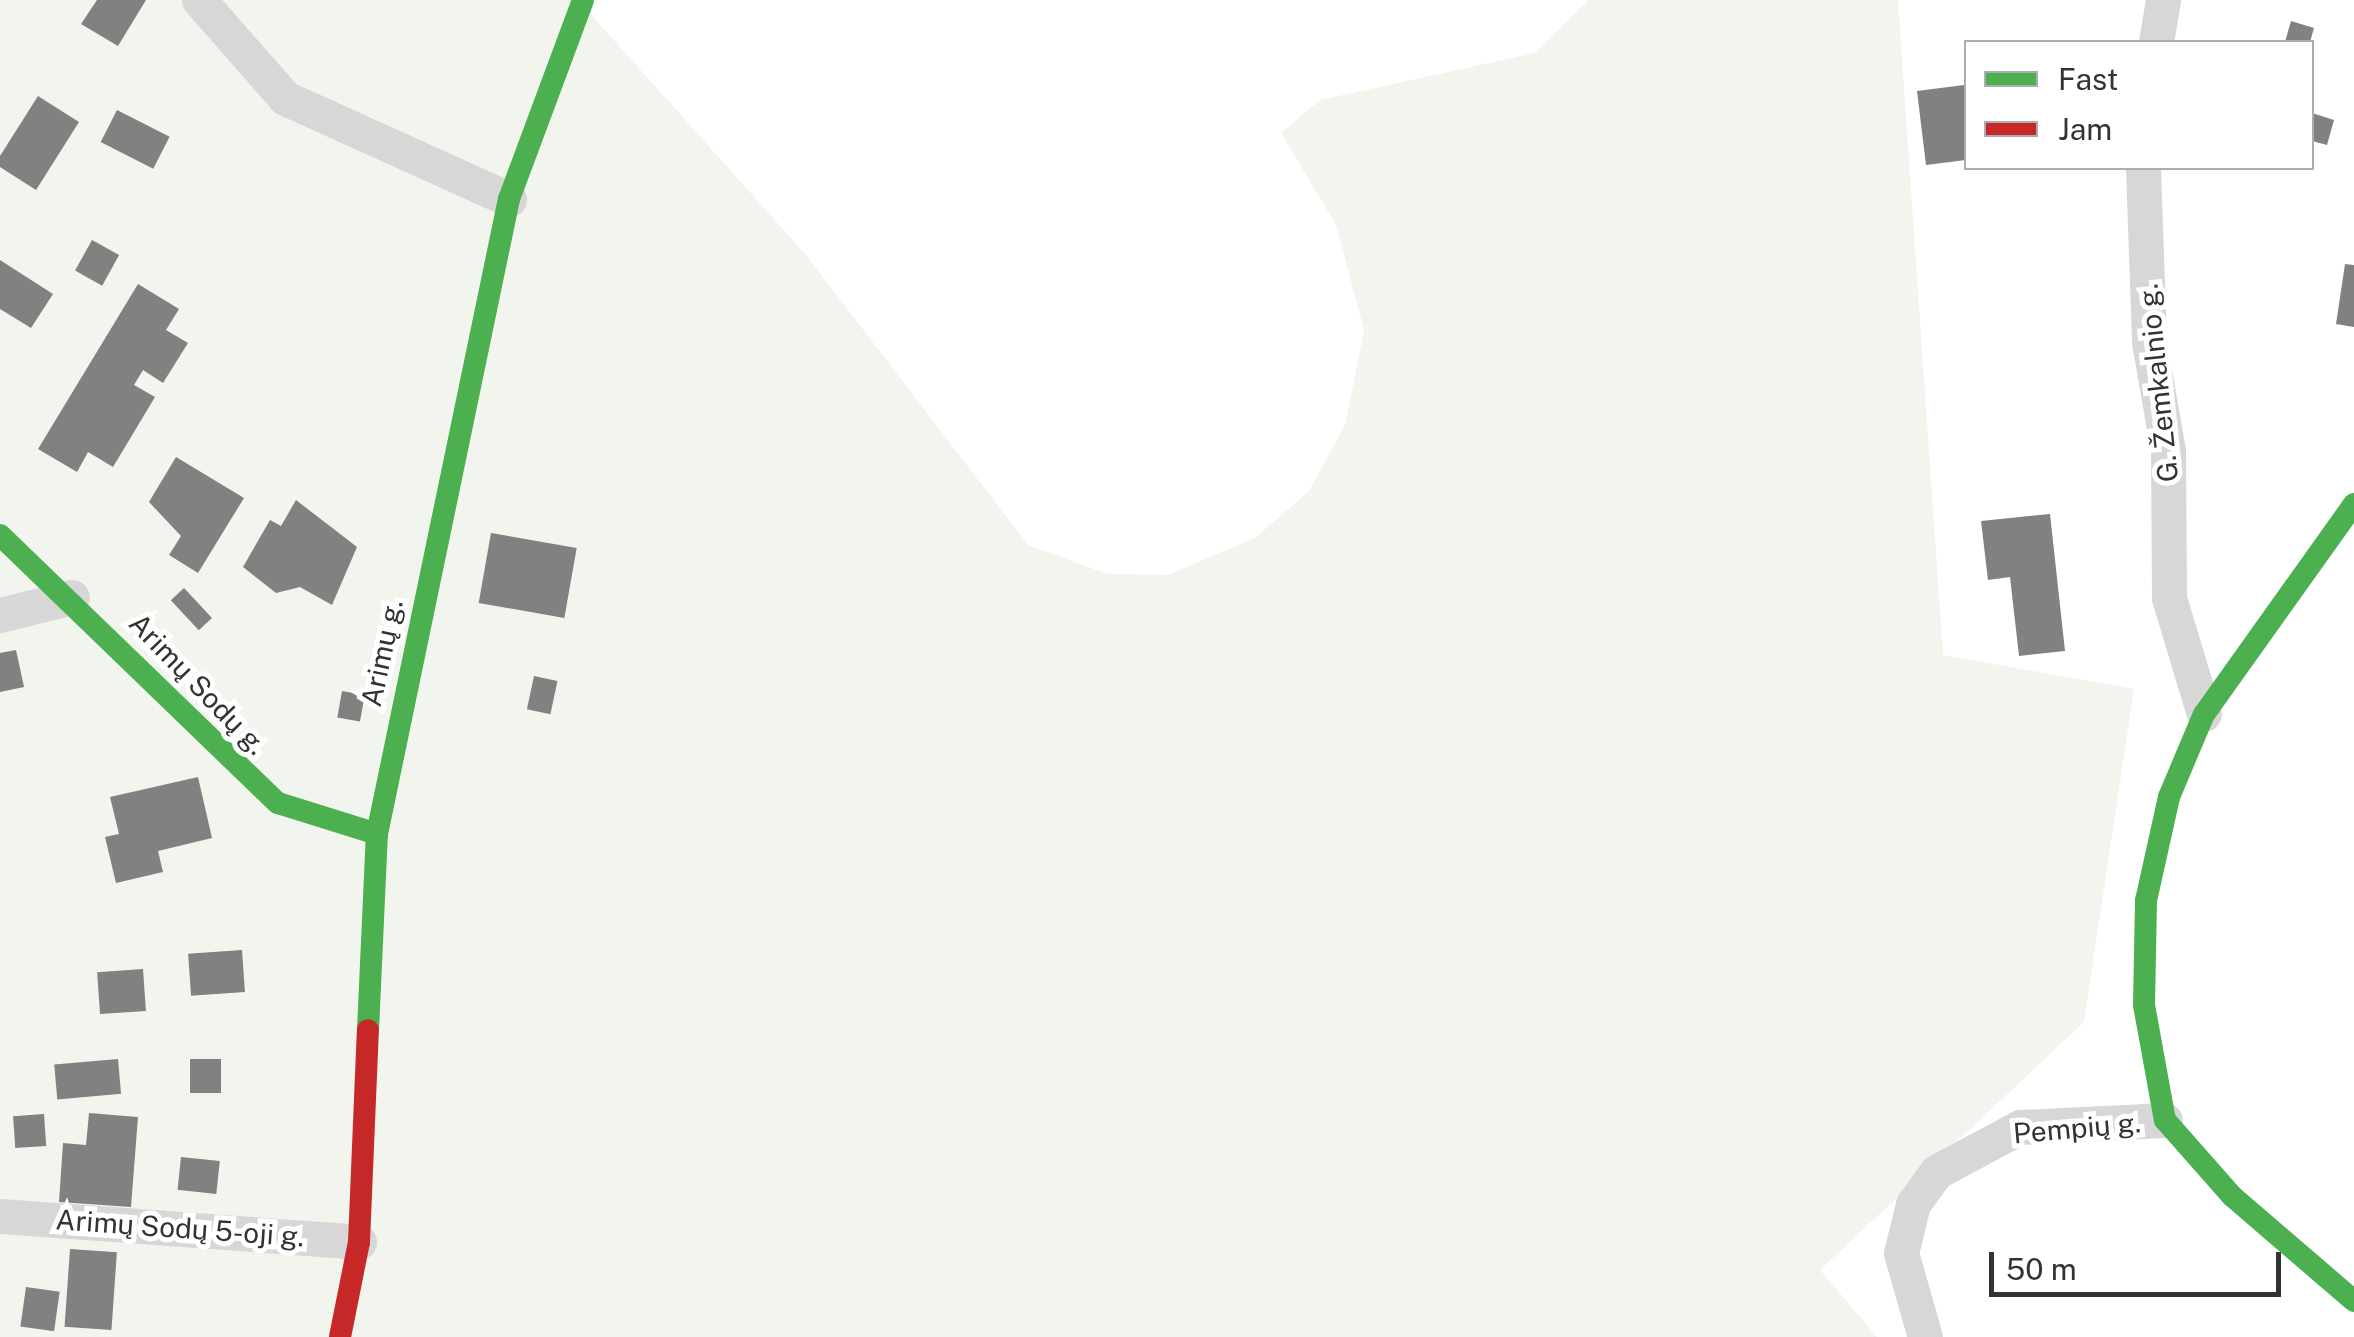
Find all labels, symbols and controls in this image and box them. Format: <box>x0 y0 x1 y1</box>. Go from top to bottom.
legend <box>1964 40 2314 170</box>
text: Fast <box>2058 61 2118 97</box>
text: Jam <box>2058 111 2112 147</box>
street label: G. Žemkalnio g. <box>2131 282 2185 484</box>
street label: Arimų g. <box>354 596 410 710</box>
street label: Arimų Sodų g. <box>122 606 274 762</box>
street label: Pempių g. <box>2012 1106 2142 1150</box>
street label: Arimų Sodų 5-oji g. <box>55 1203 305 1253</box>
scale bar <box>1994 1232 2286 1294</box>
text: 50 m <box>2006 1251 2077 1287</box>

